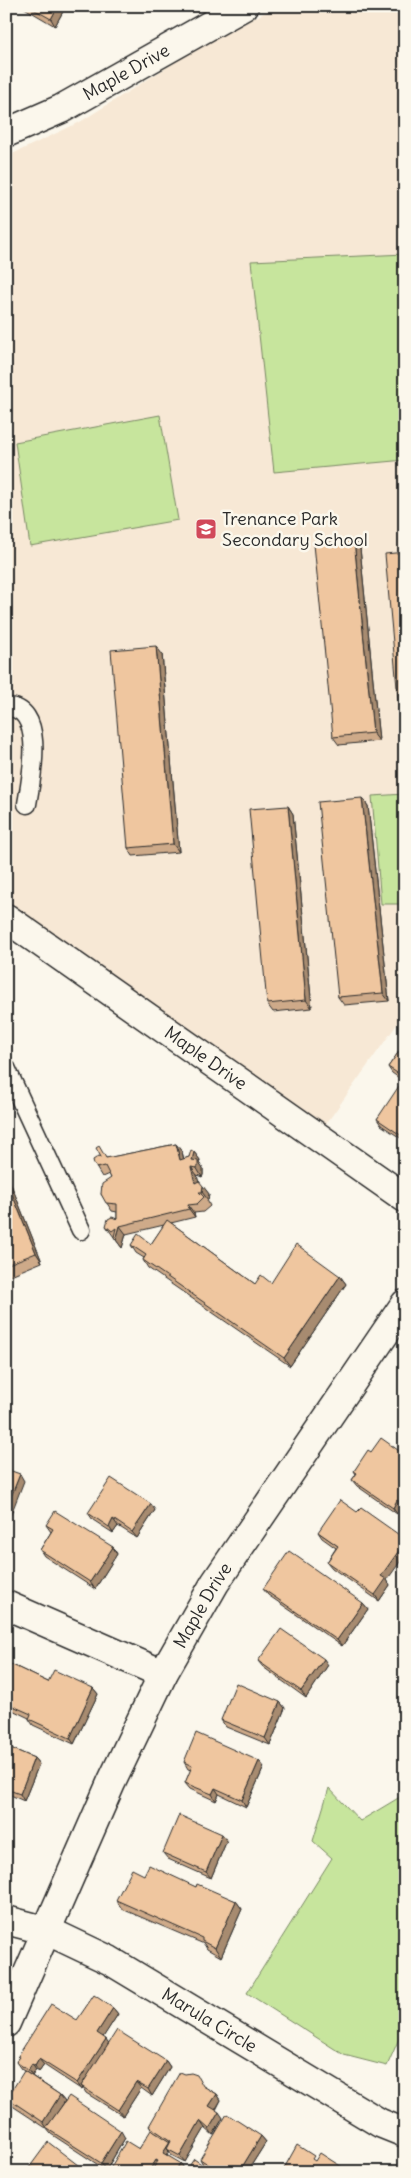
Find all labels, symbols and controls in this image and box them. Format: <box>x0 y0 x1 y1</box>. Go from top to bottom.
street label: Maple Drive <box>79 38 173 105</box>
place label: Trenance Park Secondary School <box>222 507 368 551</box>
school or university icon: Trenance Park Secondary School <box>194 517 218 541</box>
street label: Maple Drive <box>160 1021 252 1095</box>
street label: Maple Drive <box>168 1558 237 1652</box>
street label: Marula Circle <box>158 1982 261 2057</box>

